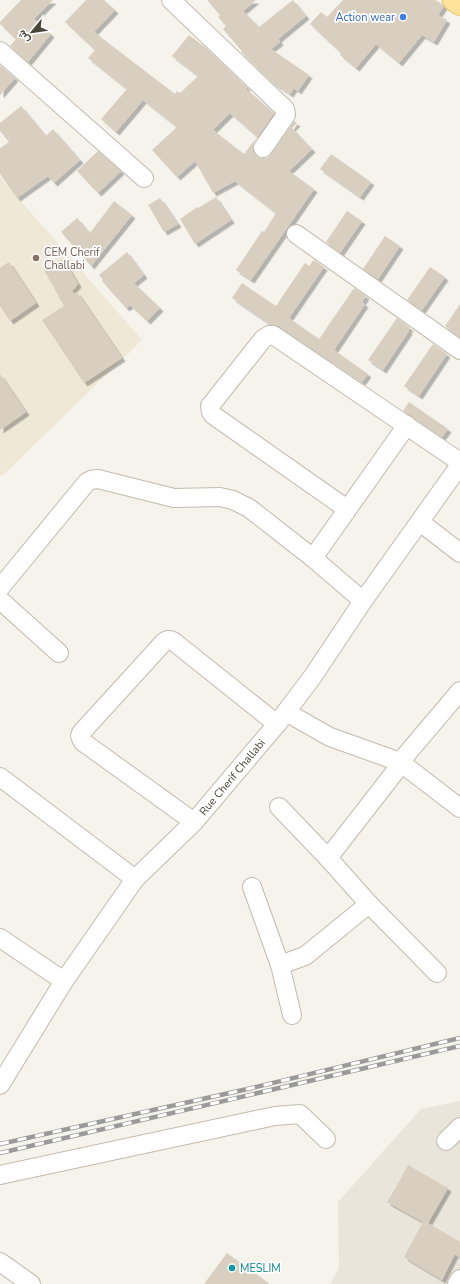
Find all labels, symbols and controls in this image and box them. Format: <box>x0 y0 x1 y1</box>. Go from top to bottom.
place label: Action wear <box>336 10 395 25</box>
north arrow <box>12 12 52 52</box>
marker: Action wear <box>398 12 408 22</box>
text: ش <box>14 27 33 46</box>
place label: CEM Cherif Challabi <box>44 245 100 273</box>
marker: CEM Cherif Challabi <box>31 253 41 263</box>
street label: Rue Cherif Challabi <box>196 736 269 819</box>
place label: MESLIM <box>240 1261 281 1276</box>
marker: MESLIM <box>227 1263 237 1273</box>

